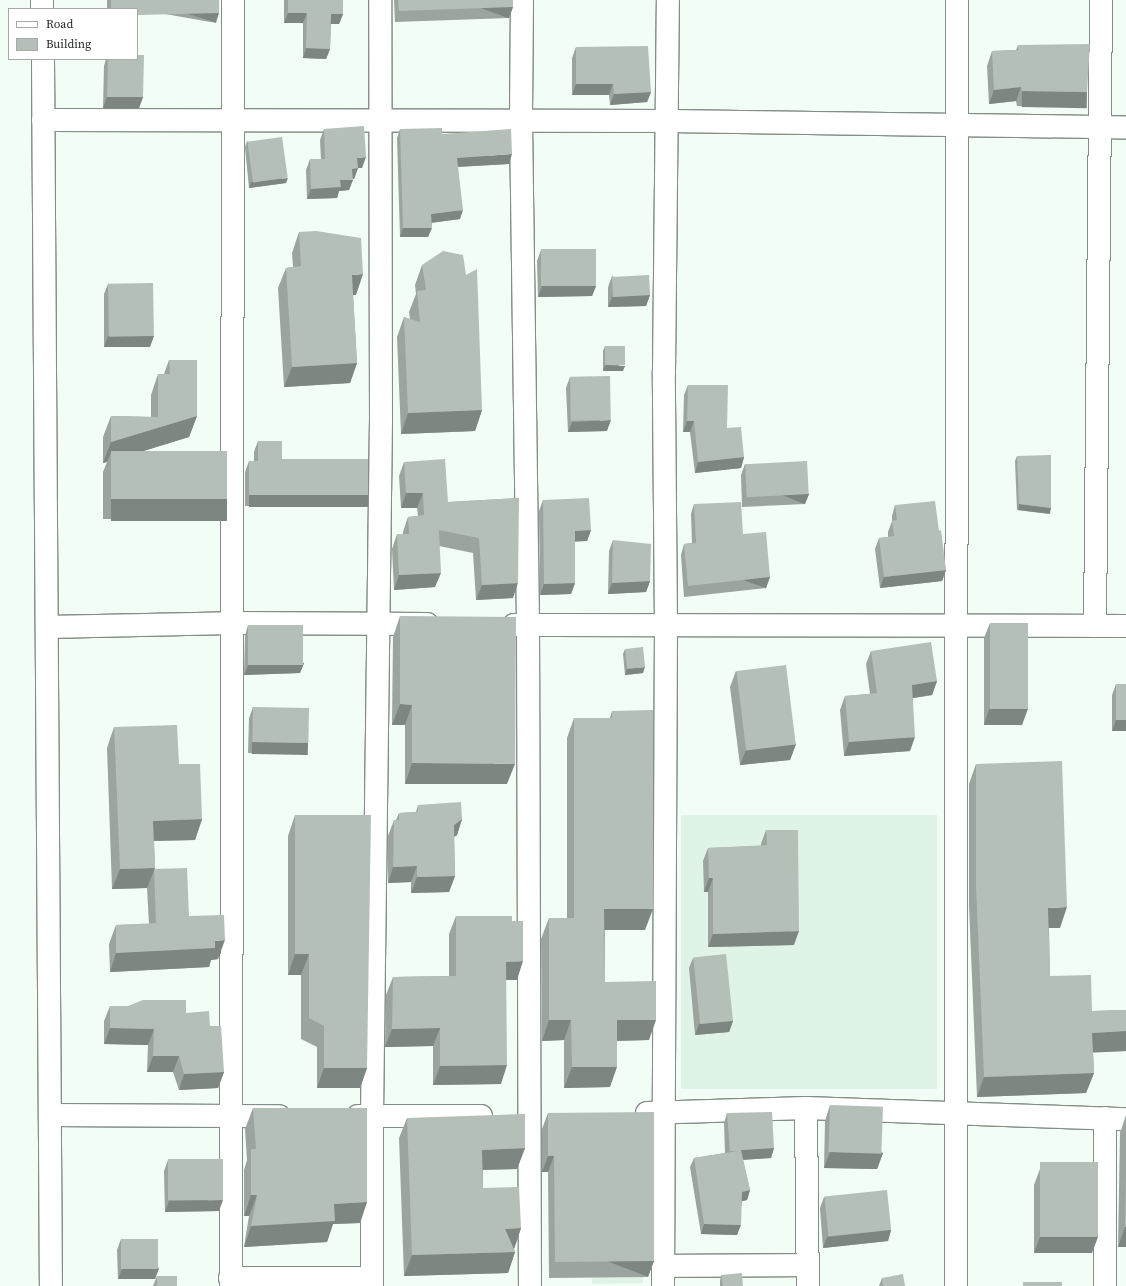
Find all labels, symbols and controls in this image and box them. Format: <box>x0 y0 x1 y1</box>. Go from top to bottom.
legend <box>8 8 138 60</box>
text: Road <box>46 16 73 32</box>
text: Building <box>46 36 91 52</box>

